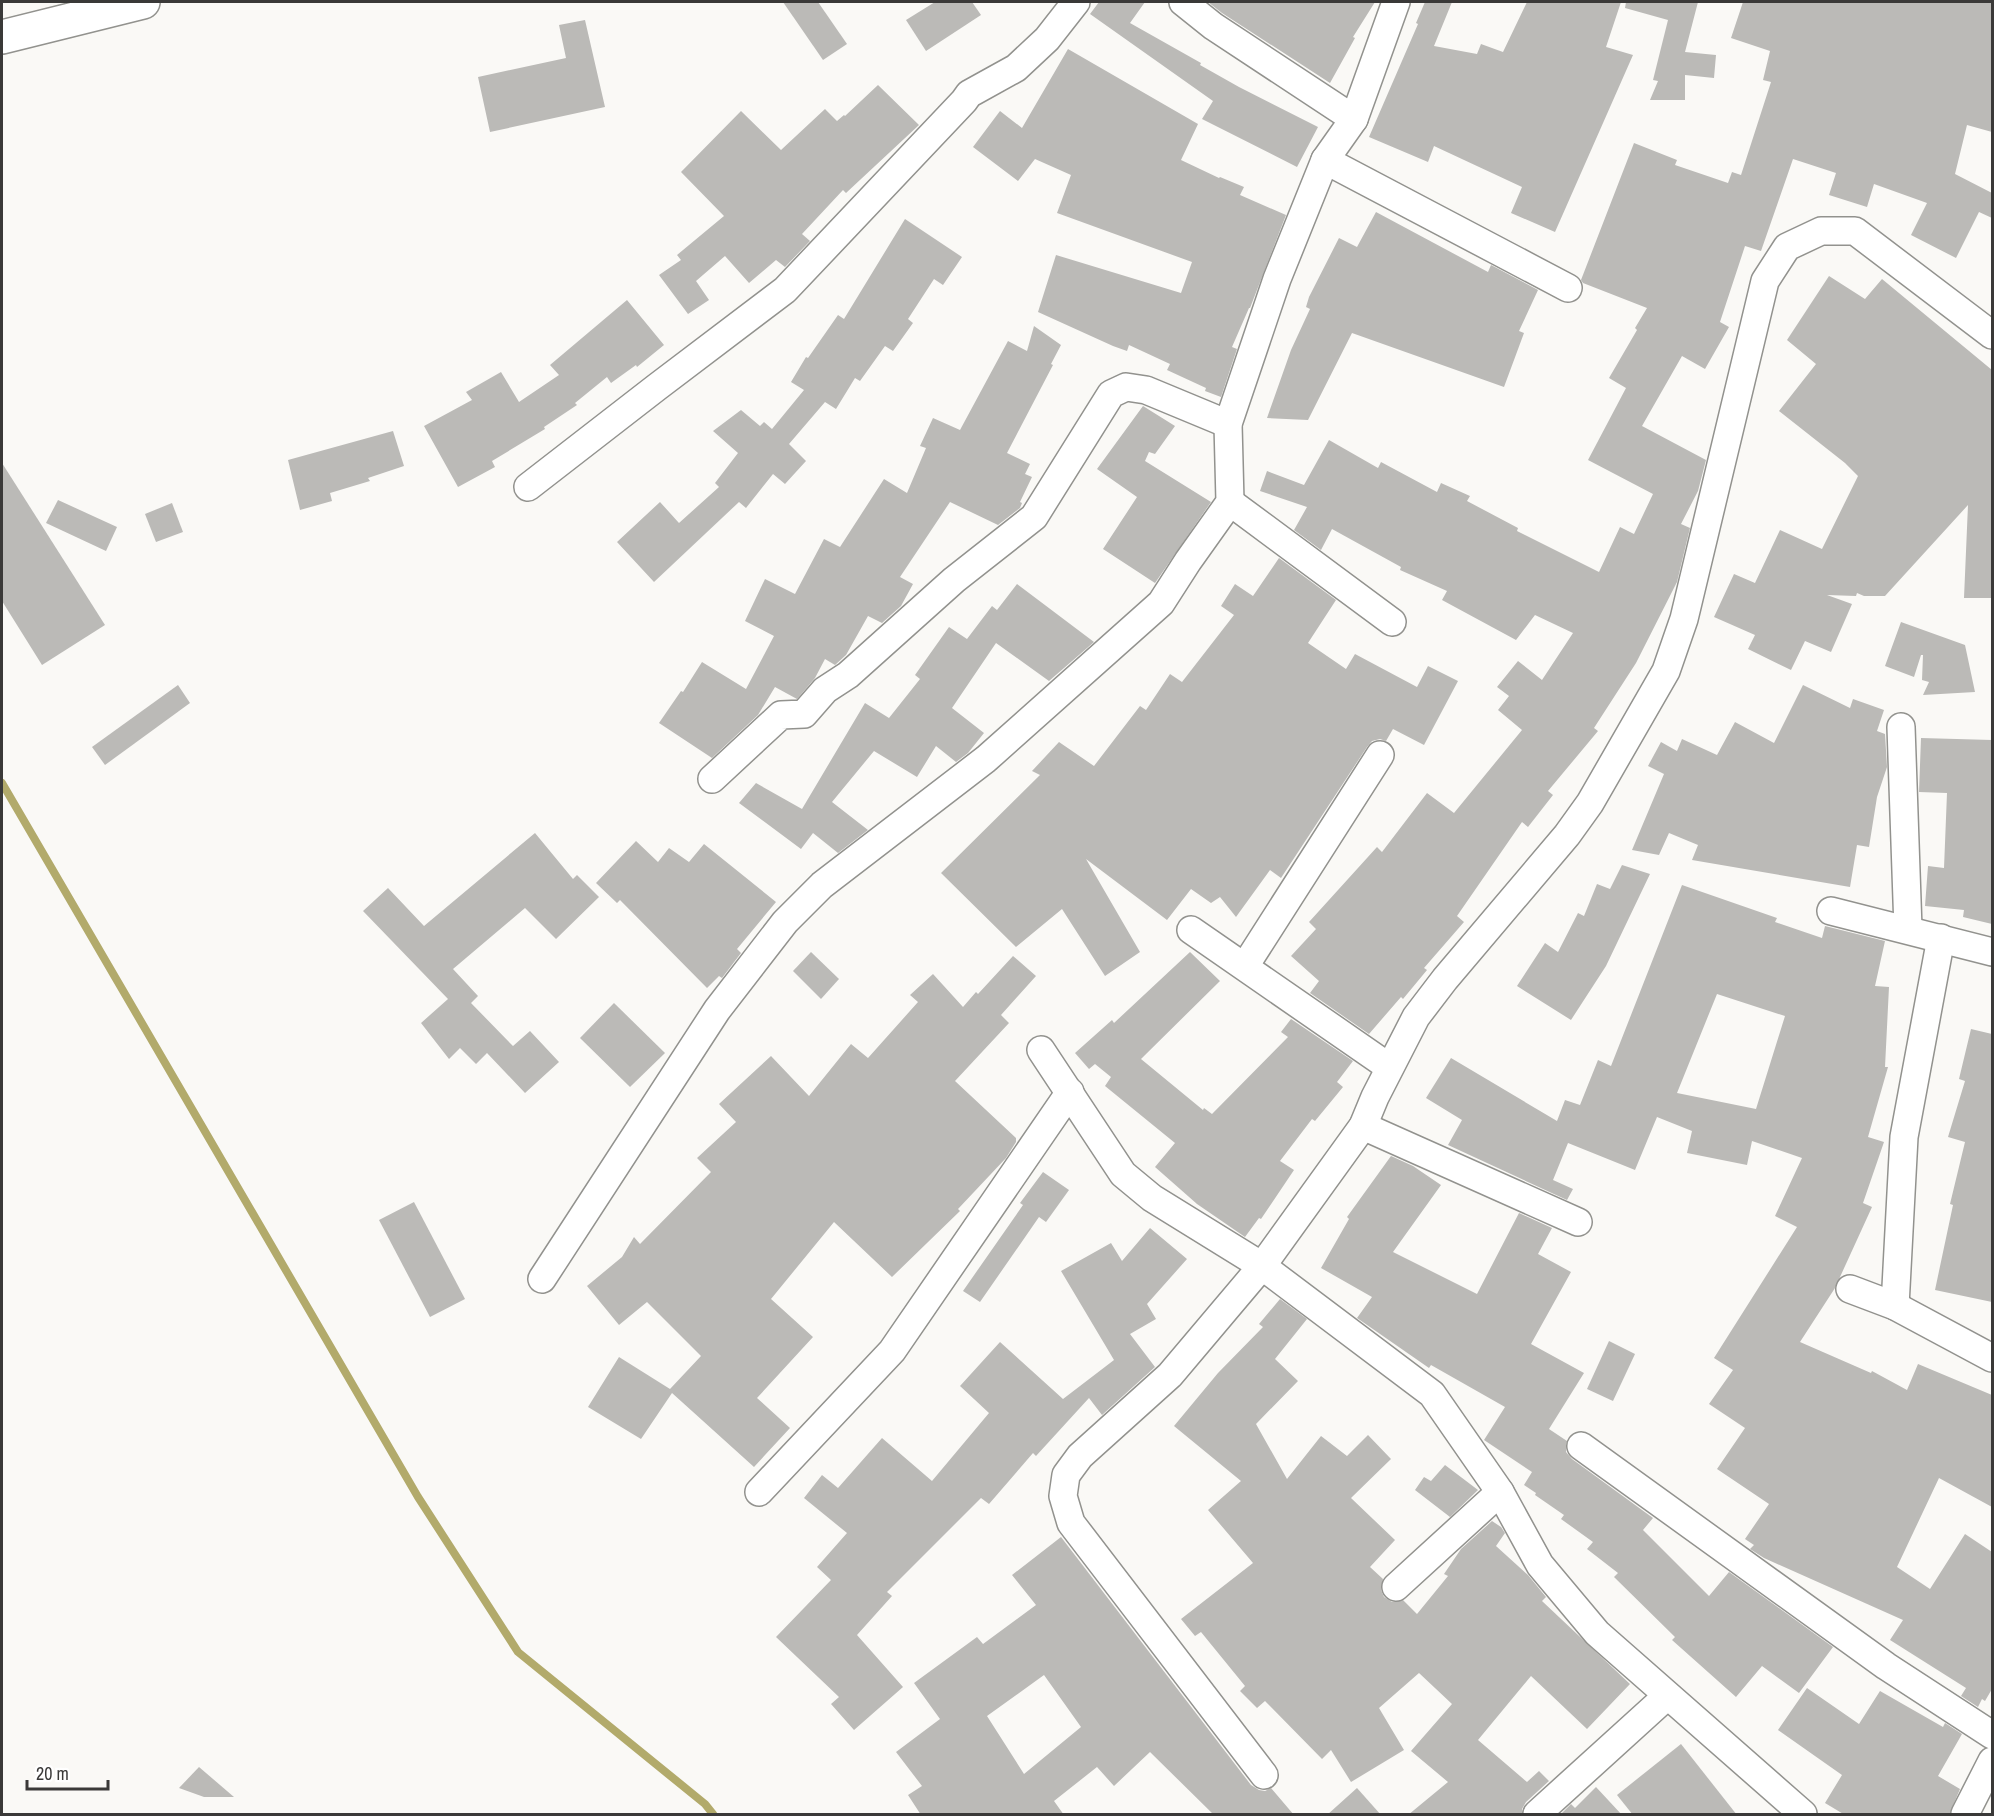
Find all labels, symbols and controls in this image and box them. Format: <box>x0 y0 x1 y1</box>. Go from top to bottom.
scale bar <box>27 1753 108 1791</box>
text: 20 m <box>36 1761 69 1786</box>

